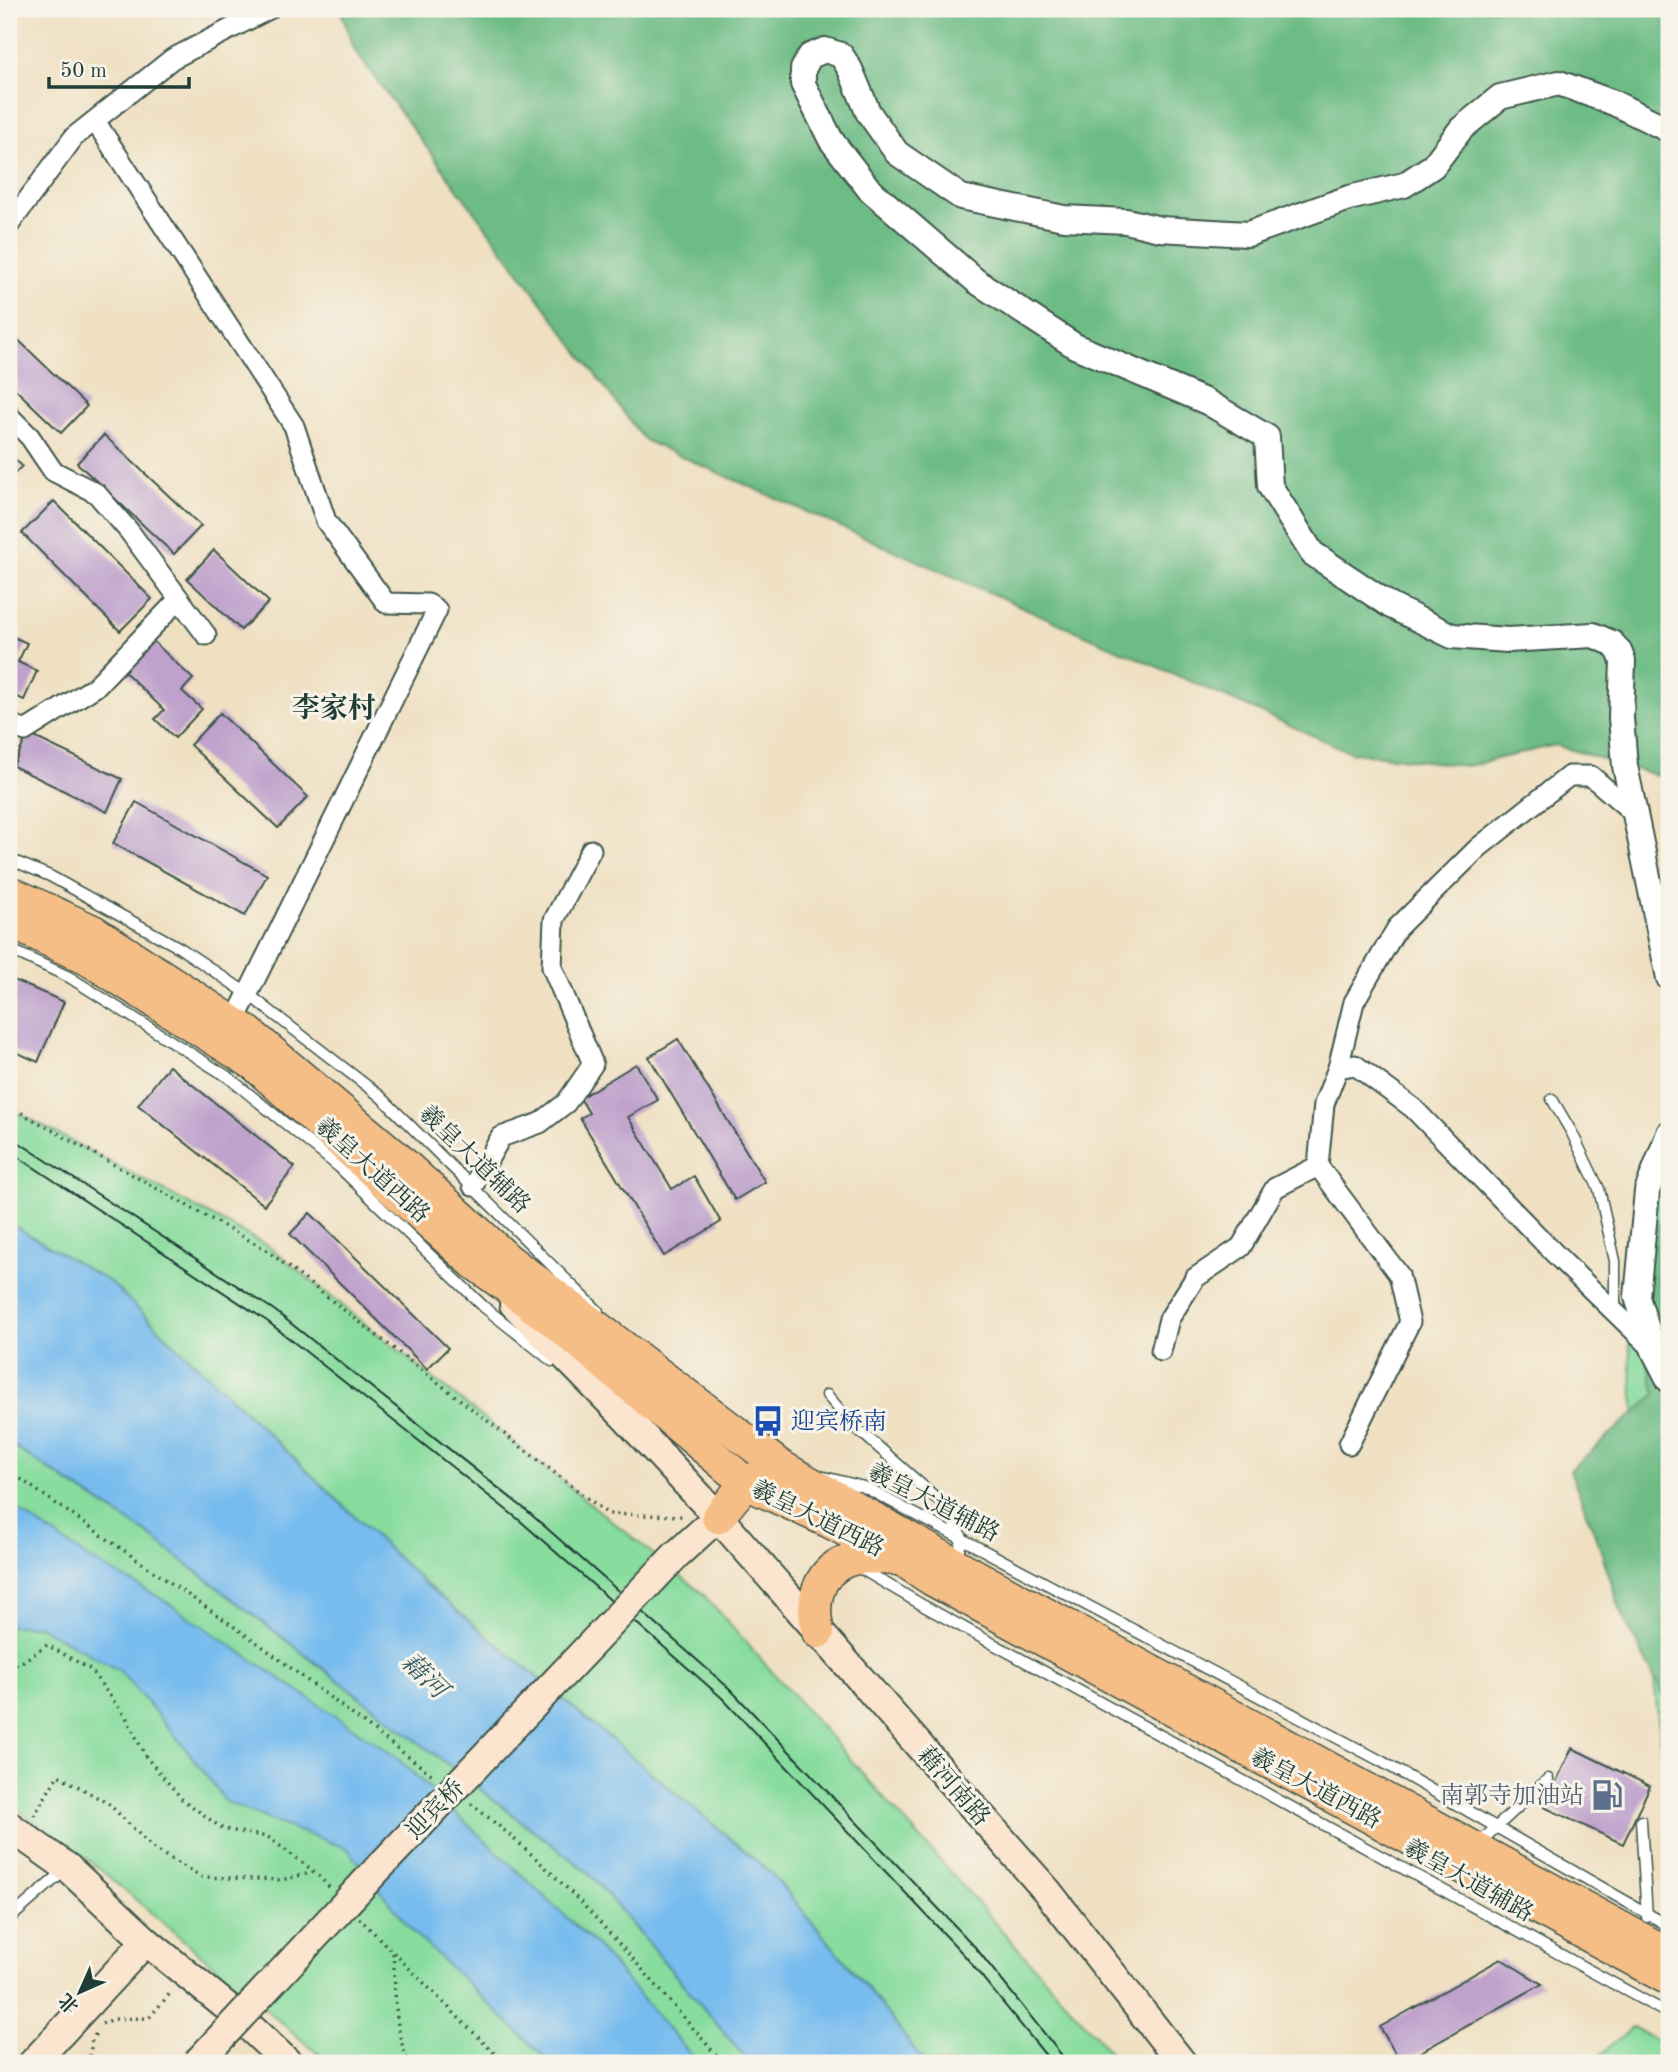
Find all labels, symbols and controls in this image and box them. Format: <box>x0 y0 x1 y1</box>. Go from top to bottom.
scale bar <box>49 46 189 90</box>
text: 50 m <box>60 61 107 82</box>
district label: 李家村 <box>292 692 376 724</box>
street label: 羲皇大道辅路 <box>413 1100 536 1219</box>
street label: 羲皇大道西路 <box>310 1112 435 1229</box>
bus stop icon: 迎宾桥南 <box>751 1404 785 1438</box>
place label: 迎宾桥南 <box>791 1408 887 1435</box>
street label: 羲皇大道辅路 <box>863 1458 1004 1547</box>
street label: 羲皇大道西路 <box>747 1475 888 1562</box>
water label: 藉河 <box>396 1648 456 1707</box>
street label: 藉河南路 <box>912 1741 995 1831</box>
street label: 羲皇大道西路 <box>1246 1743 1386 1834</box>
street label: 迎宾桥 <box>401 1774 470 1845</box>
fuel station icon: 南郭寺加油站 <box>1590 1778 1624 1812</box>
place label: 南郭寺加油站 <box>1440 1782 1584 1809</box>
street label: 羲皇大道辅路 <box>1399 1834 1538 1927</box>
north arrow <box>46 1956 116 2026</box>
text: 北 <box>55 1989 83 2017</box>

